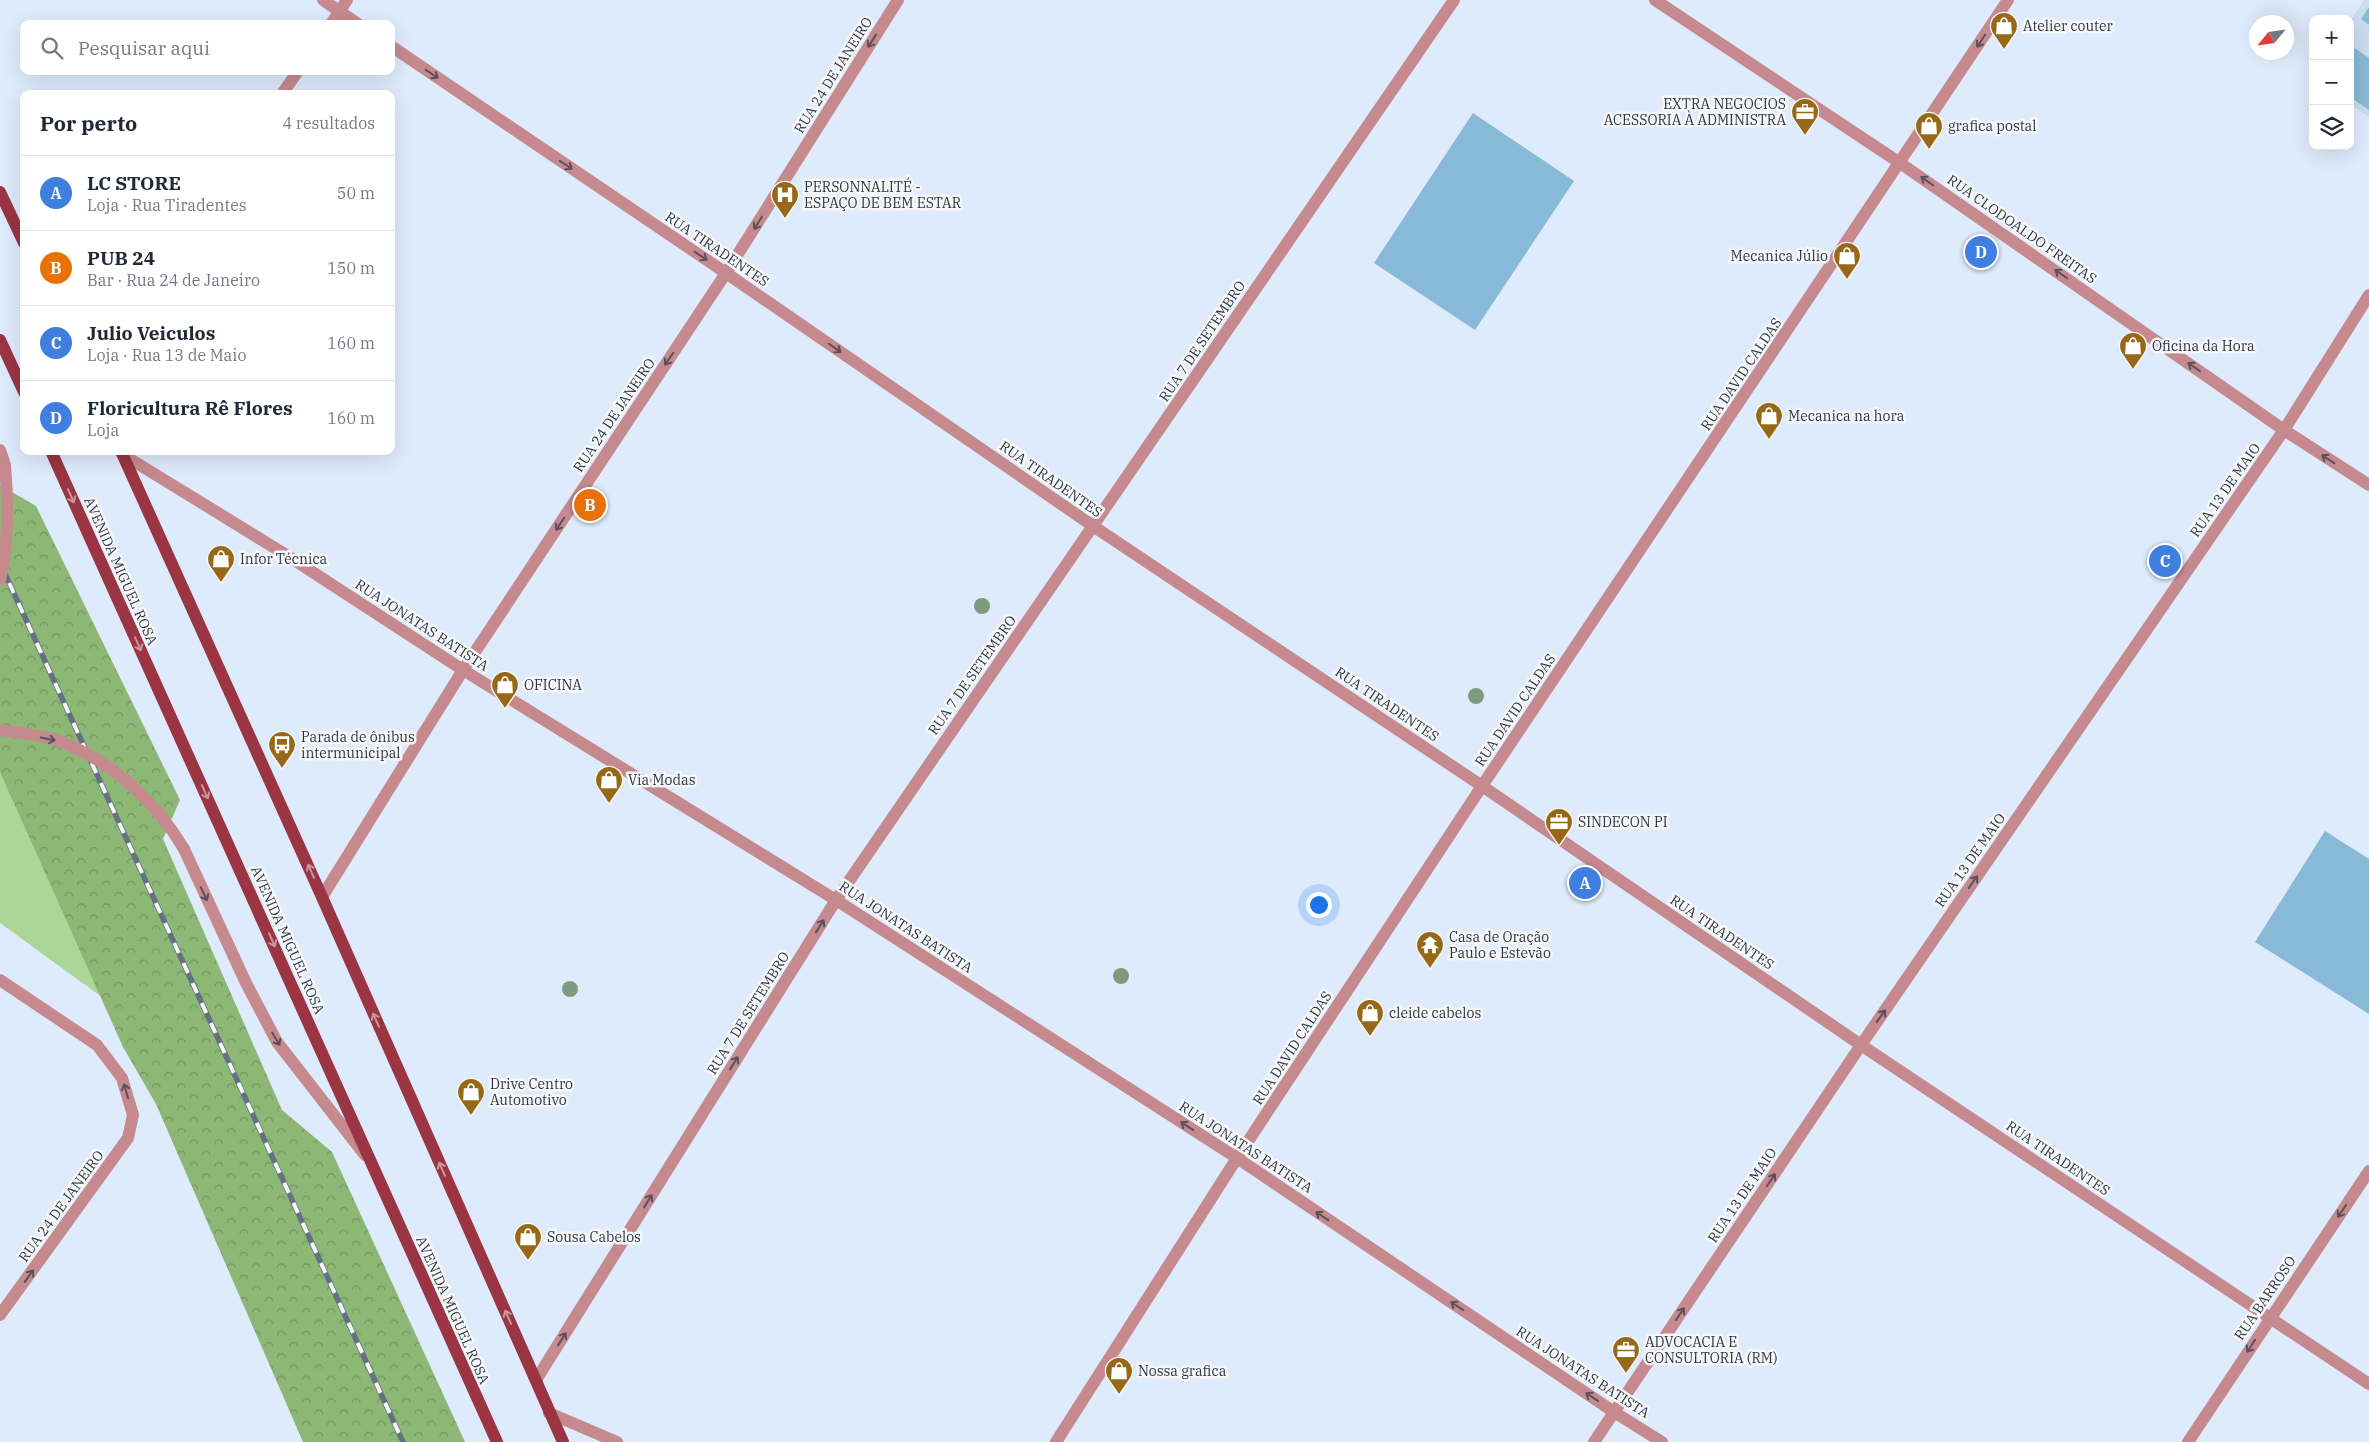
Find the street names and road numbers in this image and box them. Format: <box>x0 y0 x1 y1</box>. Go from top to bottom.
street label: RUA 24 DE JANEIRO <box>790 13 876 137</box>
street label: RUA CLODOALDO FREITAS <box>1944 171 2100 287</box>
street label: RUA TIRADENTES <box>662 208 772 290</box>
street label: RUA 7 DE SETEMBRO <box>1155 277 1249 405</box>
street label: RUA DAVID CALDAS <box>1697 314 1785 434</box>
street label: RUA 24 DE JANEIRO <box>569 354 659 476</box>
street label: RUA TIRADENTES <box>996 437 1106 521</box>
street label: RUA 13 DE MAIO <box>2186 439 2264 541</box>
street label: AVENIDA MIGUEL ROSA <box>80 494 162 648</box>
street label: RUA JONATAS BATISTA <box>352 575 492 675</box>
street label: RUA 7 DE SETEMBRO <box>924 612 1020 738</box>
street label: RUA DAVID CALDAS <box>1471 650 1559 770</box>
street label: RUA TIRADENTES <box>1332 663 1442 745</box>
street label: RUA 13 DE MAIO <box>1931 809 2009 911</box>
street label: AVENIDA MIGUEL ROSA <box>247 863 329 1017</box>
street label: RUA JONATAS BATISTA <box>836 877 976 977</box>
street label: RUA TIRADENTES <box>1667 891 1777 973</box>
street label: RUA 7 DE SETEMBRO <box>703 948 793 1078</box>
street label: RUA DAVID CALDAS <box>1249 988 1335 1108</box>
street label: RUA JONATAS BATISTA <box>1176 1097 1316 1197</box>
street label: RUA TIRADENTES <box>2003 1117 2113 1199</box>
street label: RUA 13 DE MAIO <box>1704 1144 1780 1246</box>
street label: RUA 24 DE JANEIRO <box>14 1147 108 1265</box>
street label: AVENIDA MIGUEL ROSA <box>412 1233 494 1387</box>
street label: RUA BARROSO <box>2230 1252 2300 1344</box>
street label: RUA JONATAS BATISTA <box>1513 1322 1653 1422</box>

